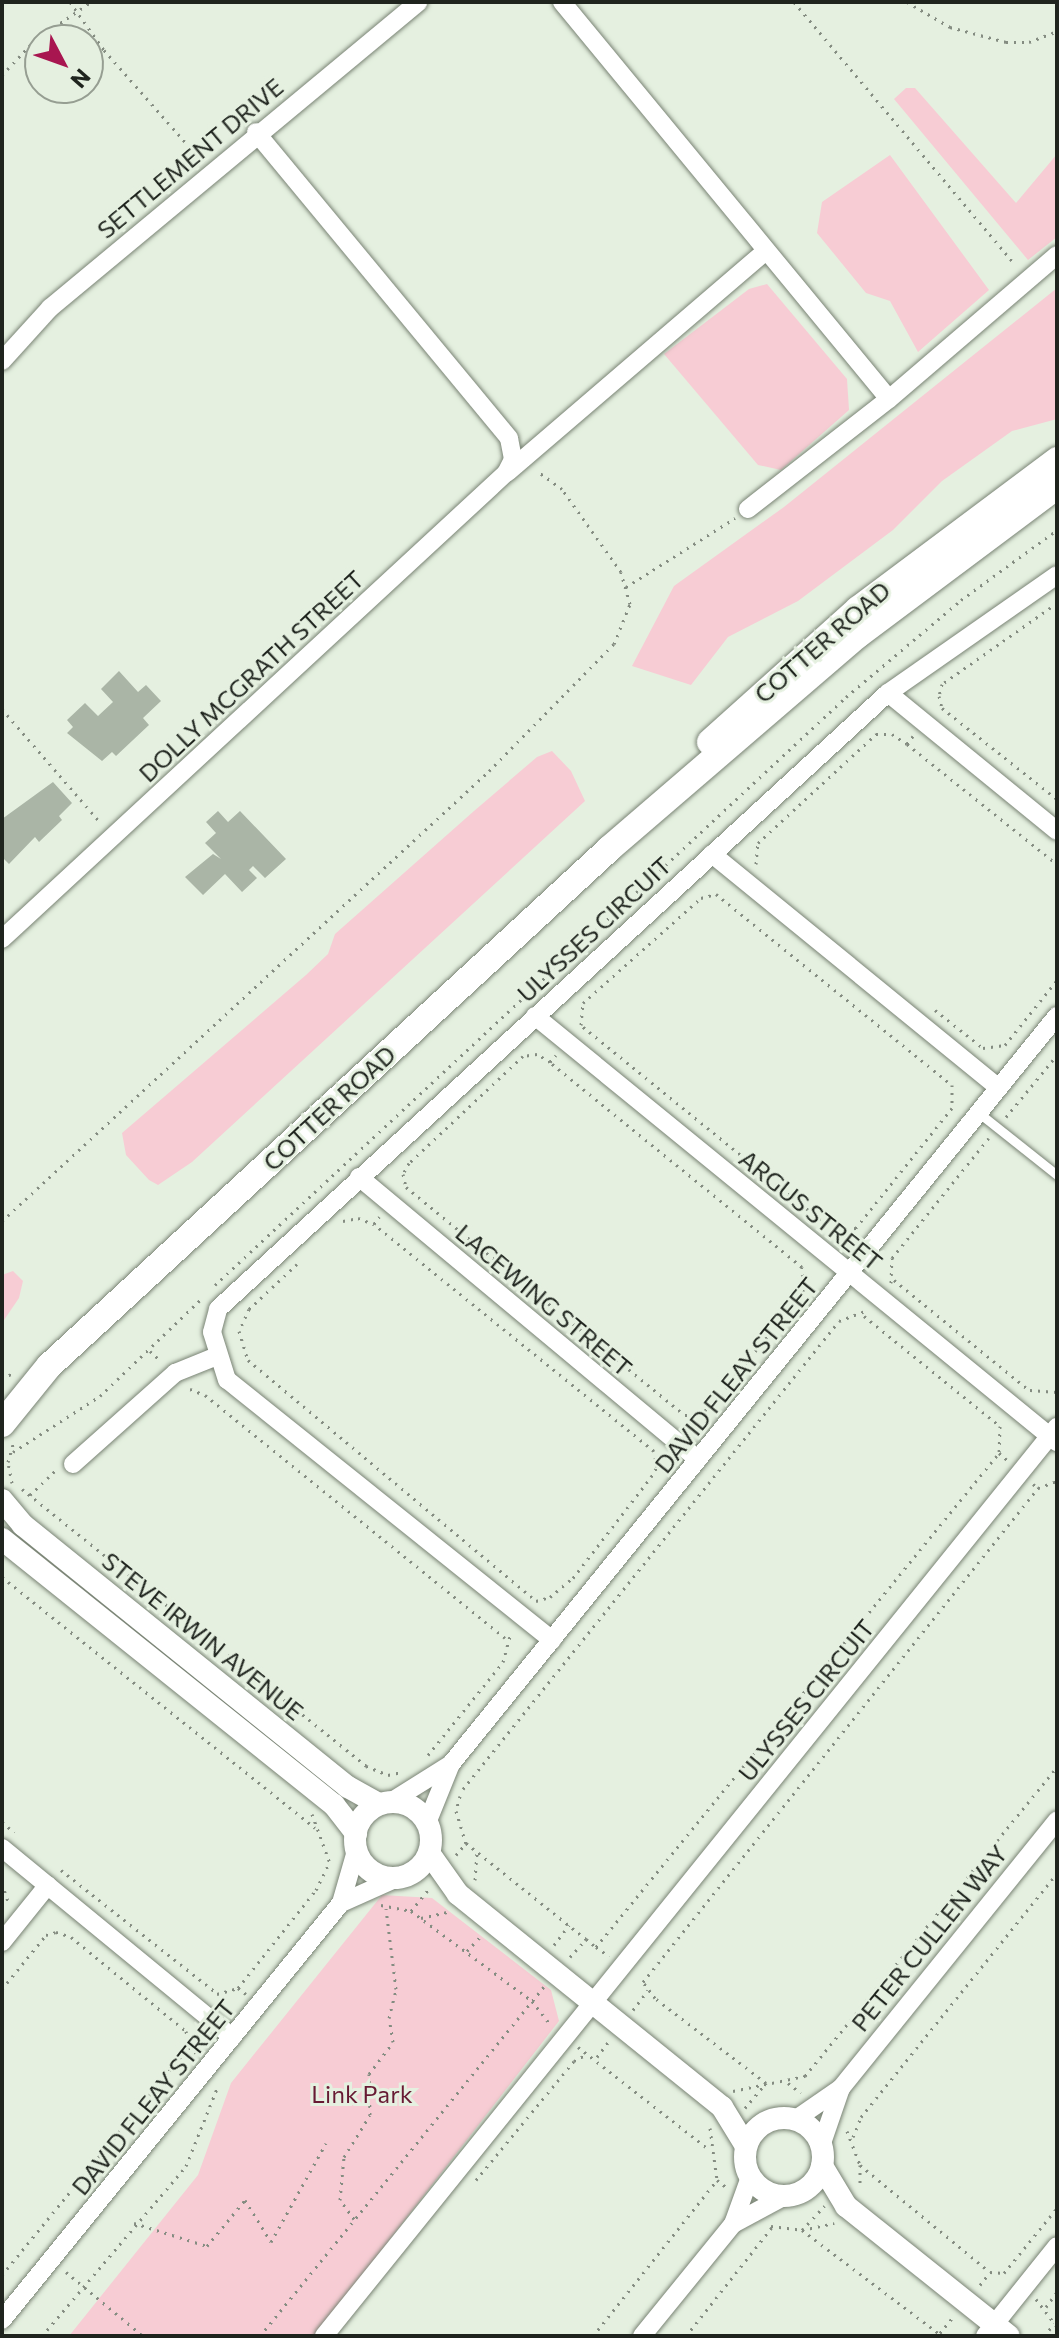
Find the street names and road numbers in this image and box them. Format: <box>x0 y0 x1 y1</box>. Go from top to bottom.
street label: SETTLEMENT DRIVE <box>91 72 289 244</box>
street label: DOLLY MCGRATH STREET <box>133 564 369 788</box>
street label: COTTER ROAD <box>748 575 896 709</box>
street label: ULYSSES CIRCUIT <box>511 850 677 1008</box>
street label: COTTER ROAD <box>257 1040 401 1176</box>
street label: ARGUS STREET <box>734 1144 888 1276</box>
street label: LACEWING STREET <box>450 1218 638 1382</box>
street label: DAVID FLEAY STREET <box>648 1272 824 1478</box>
street label: STEVE IRWIN AVENUE <box>97 1546 309 1726</box>
street label: ULYSSES CIRCUIT <box>732 1613 880 1787</box>
street label: PETER CULLEN WAY <box>845 1839 1013 2037</box>
street label: DAVID FLEAY STREET <box>65 1994 241 2200</box>

